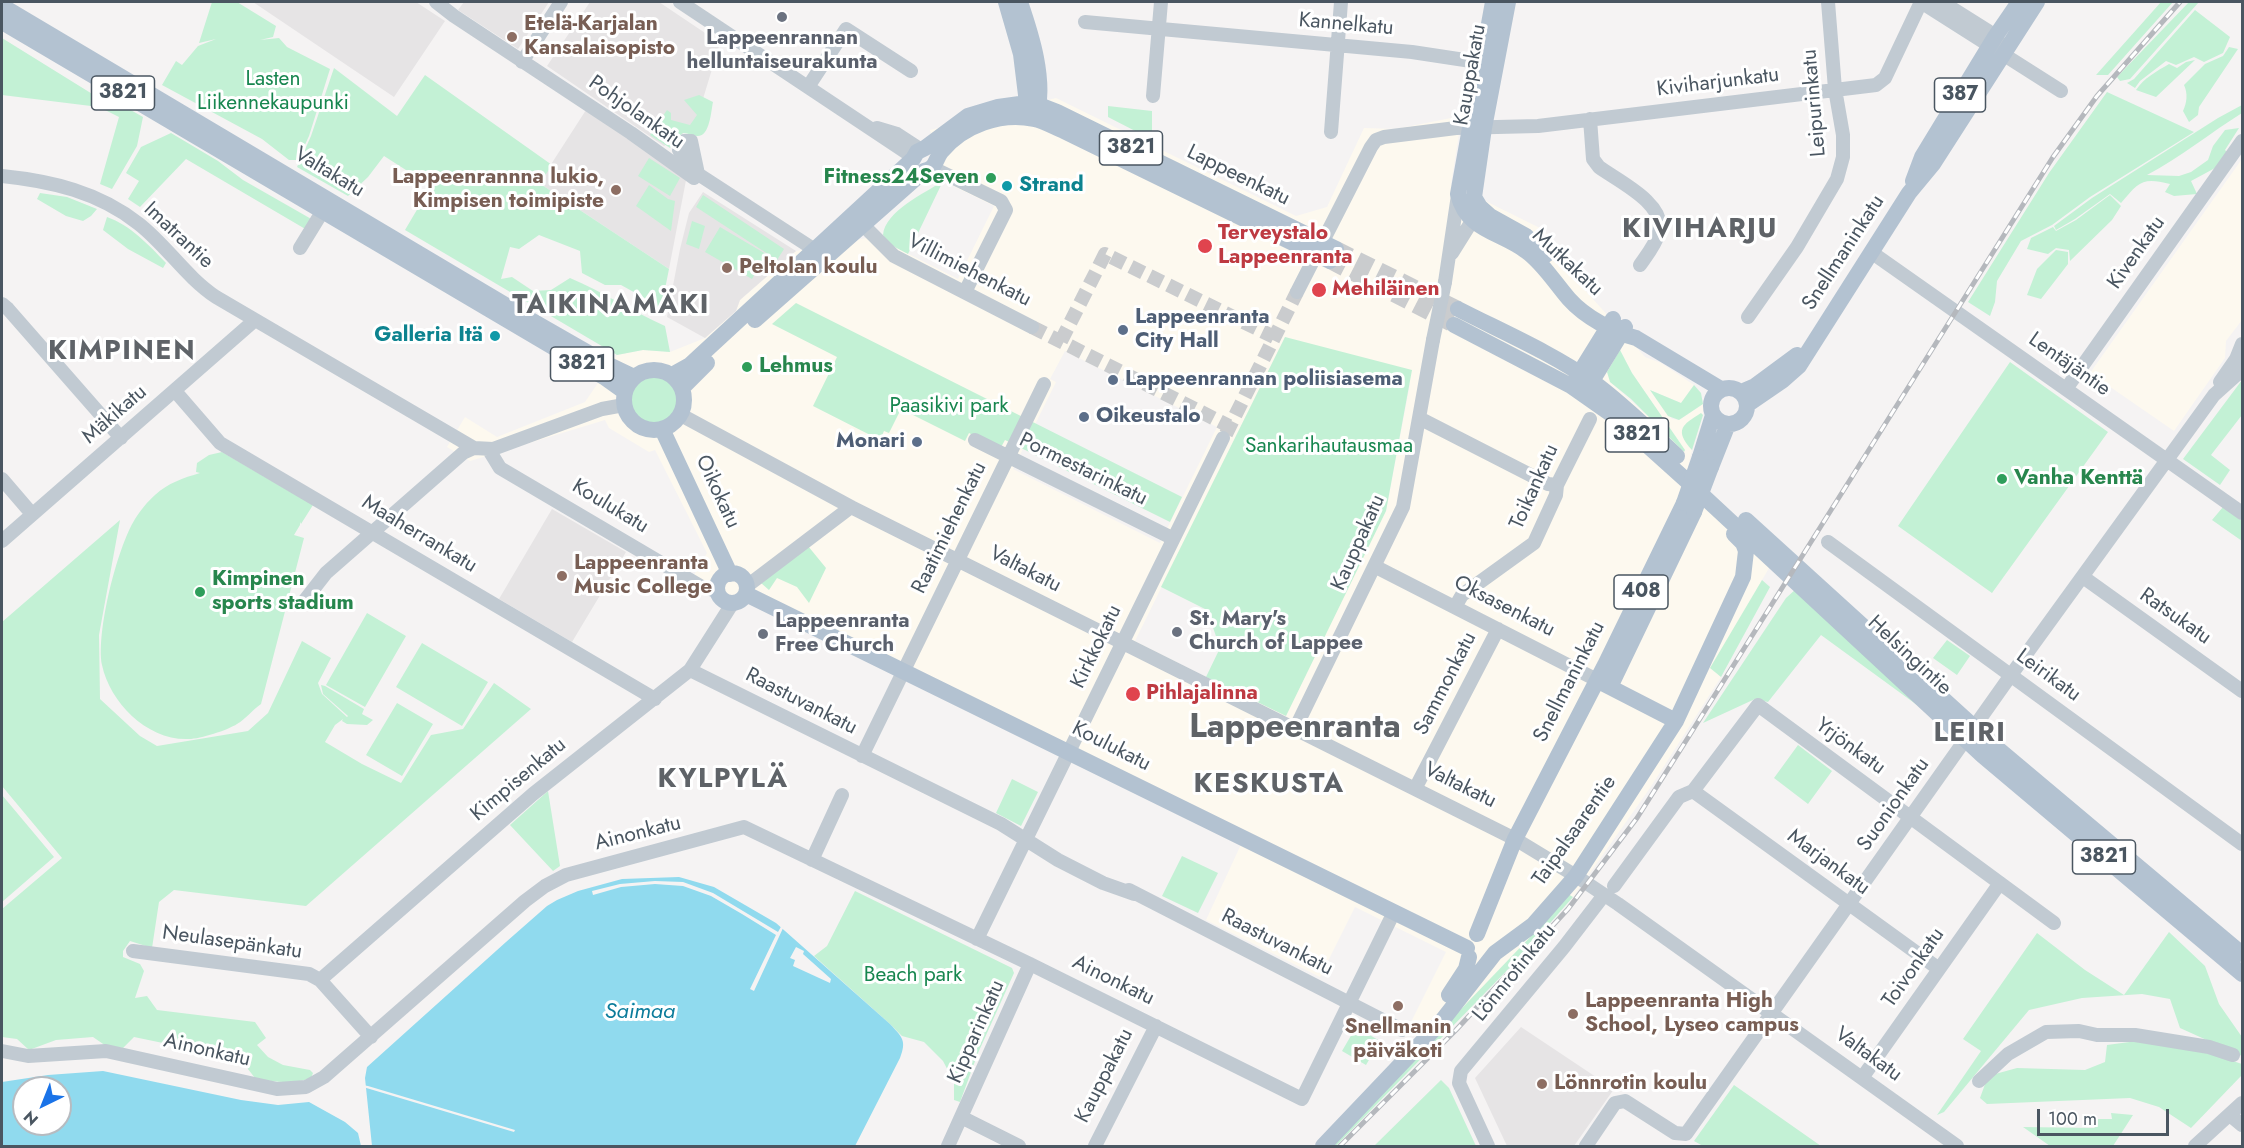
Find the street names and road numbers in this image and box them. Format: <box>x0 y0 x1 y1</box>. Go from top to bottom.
street label: Kannelkatu <box>1298 8 1394 42</box>
street label: Kauppakatu <box>1450 22 1492 128</box>
street label: Leipurinkatu <box>1798 48 1832 158</box>
street label: Kiviharjunkatu <box>1655 63 1781 103</box>
street label: Pohjolankatu <box>583 71 689 155</box>
road number: 3821 <box>92 76 154 110</box>
road number: 387 <box>1934 78 1986 112</box>
road number: 3821 <box>1100 131 1162 165</box>
street label: Lappeenkatu <box>1182 140 1294 212</box>
street label: Valtakatu <box>289 142 369 204</box>
street label: Snellmaninkatu <box>1797 191 1891 315</box>
street label: Imatrantie <box>138 197 218 275</box>
street label: Kivenkatu <box>2103 212 2171 294</box>
street label: Mutkakatu <box>1526 224 1608 302</box>
street label: Villimiehenkatu <box>903 229 1035 313</box>
street label: Lentäjäntie <box>2023 328 2115 402</box>
road number: 3821 <box>550 347 614 381</box>
street label: Mäkikatu <box>78 380 152 450</box>
road number: 3821 <box>1606 418 1668 452</box>
street label: Pormestarinkatu <box>1015 428 1151 512</box>
street label: Toikankatu <box>1505 441 1565 533</box>
street label: Oikokatu <box>689 451 745 533</box>
street label: Raatimiehenkatu <box>907 458 993 598</box>
street label: Koulukatu <box>567 474 653 540</box>
street label: Maaherrankatu <box>357 491 481 579</box>
street label: Kauppakatu <box>1327 491 1391 595</box>
street label: Valtakatu <box>985 541 1065 599</box>
street label: Oksasenkatu <box>1449 571 1559 643</box>
road number: 408 <box>1614 575 1668 609</box>
street label: Ratsukatu <box>2134 583 2216 651</box>
street label: Kirkkokatu <box>1066 601 1128 693</box>
street label: Helsingintie <box>1862 611 1956 701</box>
street label: Snellmaninkatu <box>1529 617 1611 747</box>
street label: Sammonkatu <box>1409 628 1483 740</box>
street label: Leirikatu <box>2011 644 2085 708</box>
street label: Raastuvankatu <box>741 663 861 741</box>
street label: Yrjönkatu <box>1810 713 1890 781</box>
street label: Koulukatu <box>1067 716 1155 778</box>
street label: Kimpisenkatu <box>466 733 572 827</box>
street label: Suonionkatu <box>1853 753 1935 857</box>
street label: Valtakatu <box>1420 758 1500 814</box>
street label: Taipalsaarentie <box>1528 771 1622 891</box>
street label: Ainonkatu <box>592 811 684 857</box>
street label: Marjankatu <box>1782 825 1874 901</box>
road number: 3821 <box>2072 840 2136 874</box>
street label: Raastuvankatu <box>1217 904 1337 982</box>
street label: Lönnrotinkatu <box>1468 919 1562 1027</box>
street label: Neulasepänkatu <box>160 921 304 965</box>
street label: Toivonkatu <box>1877 923 1951 1013</box>
street label: Ainonkatu <box>1068 950 1158 1012</box>
street label: Kipparinkatu <box>943 976 1011 1088</box>
street label: Valtakatu <box>1829 1022 1907 1088</box>
street label: Kauppakatu <box>1071 1025 1139 1127</box>
street label: Ainonkatu <box>161 1029 253 1073</box>

